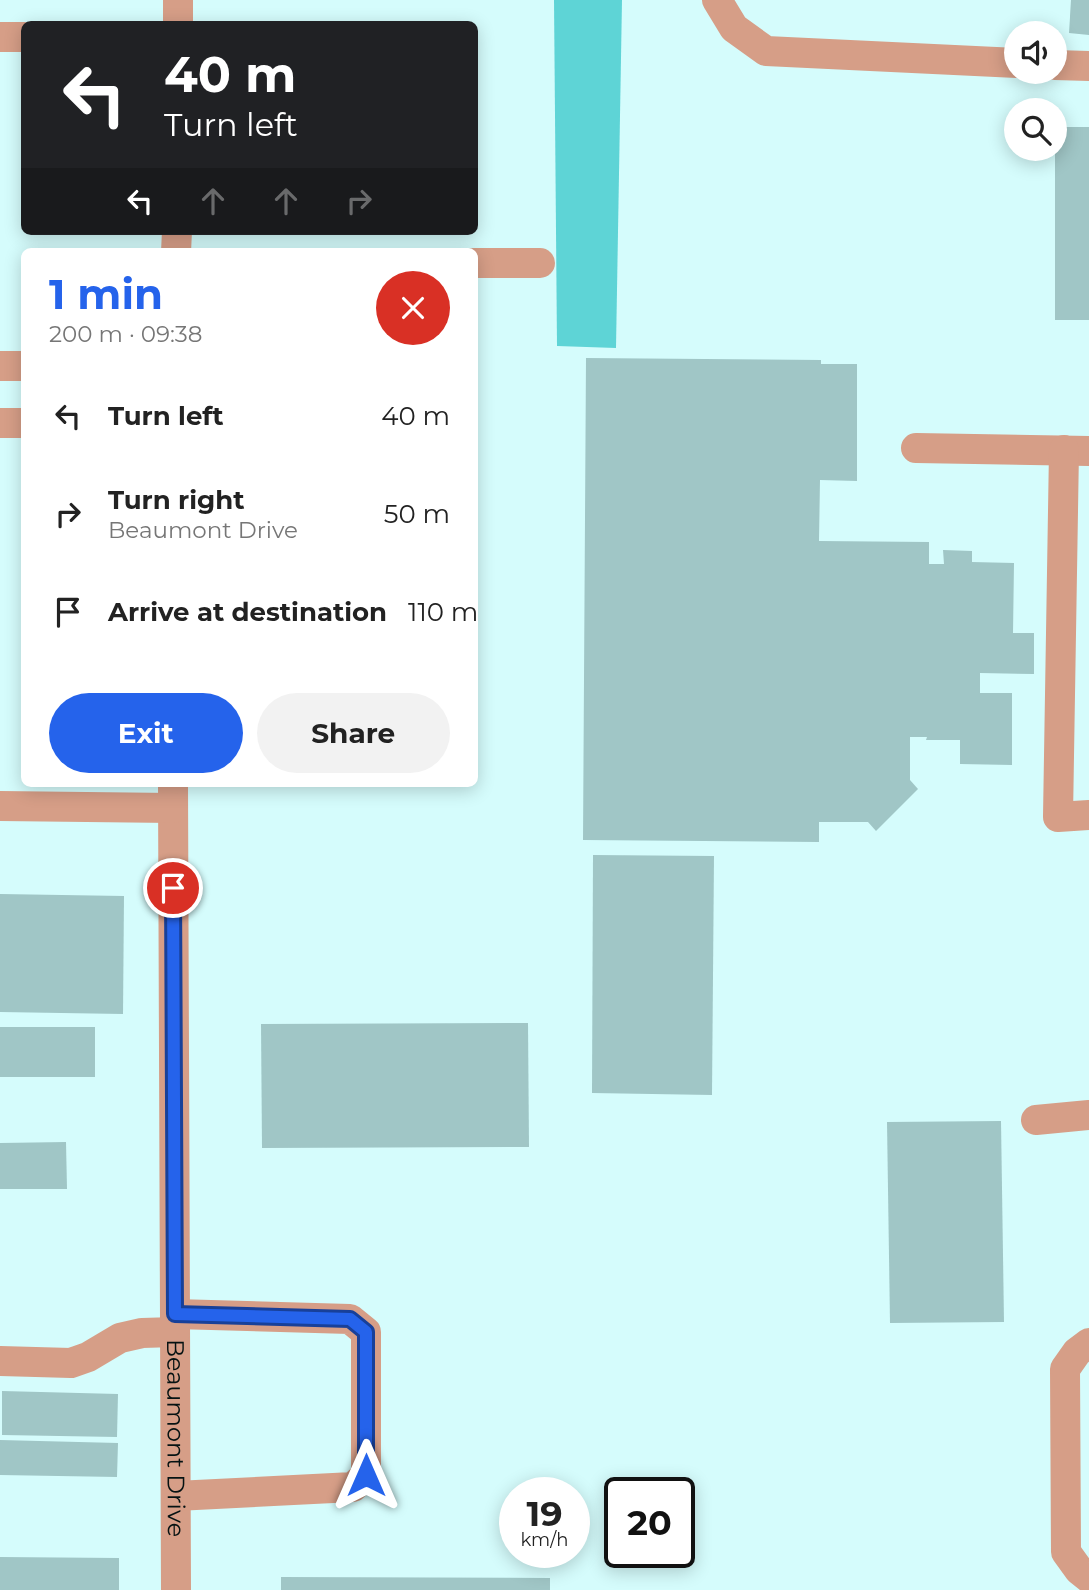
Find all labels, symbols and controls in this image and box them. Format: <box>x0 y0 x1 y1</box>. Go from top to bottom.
map controls <box>1004 21 1067 161</box>
button: sound <box>1004 21 1067 84</box>
text: 40 m <box>164 45 296 104</box>
icon: left <box>49 49 140 140</box>
button: search <box>1004 98 1067 161</box>
text: Turn left <box>164 105 298 144</box>
icon: left <box>121 182 159 220</box>
icon: ahead <box>194 182 232 220</box>
icon: ahead <box>267 182 305 220</box>
icon: right <box>340 182 378 220</box>
text: 1 min <box>49 268 163 320</box>
button: close <box>376 271 450 345</box>
text: 200 m · 09:38 <box>49 320 203 348</box>
icon: left <box>49 397 87 435</box>
text: Turn left <box>108 400 224 432</box>
text: 40 m <box>381 400 450 432</box>
text: Turn right <box>108 484 244 516</box>
icon: right <box>49 495 87 533</box>
text: 50 m <box>384 498 450 530</box>
text: Beaumont Drive <box>108 516 298 544</box>
icon: arrive <box>49 593 87 631</box>
text: Arrive at destination <box>108 596 387 628</box>
text: 110 m <box>408 596 478 628</box>
button: Exit <box>49 693 243 773</box>
button: Share <box>257 693 450 773</box>
pin <box>143 858 203 918</box>
icon: arrive <box>154 869 192 907</box>
street label: Beaumont Drive <box>161 1339 191 1537</box>
position arrow <box>329 1438 403 1512</box>
speed limit sign: 20 <box>604 1477 695 1568</box>
text: 19 <box>526 1492 563 1535</box>
text: km/h <box>520 1529 569 1551</box>

